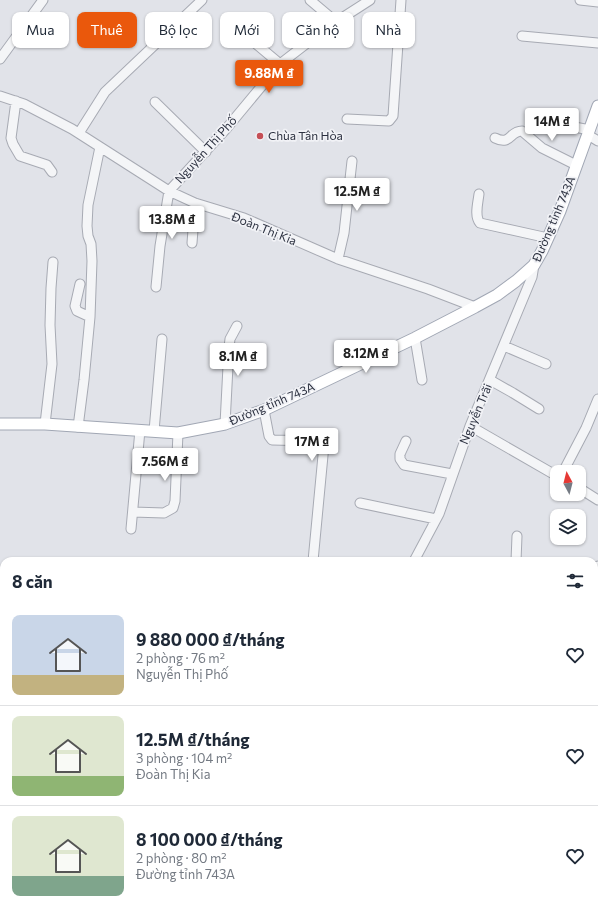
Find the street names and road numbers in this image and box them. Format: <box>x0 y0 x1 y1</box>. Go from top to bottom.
street label: Nguyễn Thị Phố <box>172 112 240 186</box>
street label: Đường tỉnh 743A <box>528 174 577 264</box>
street label: Đoàn Thị Kia <box>229 208 299 247</box>
street label: Đường tỉnh 743A <box>226 379 316 428</box>
street label: Nguyễn Trãi <box>456 381 494 446</box>

